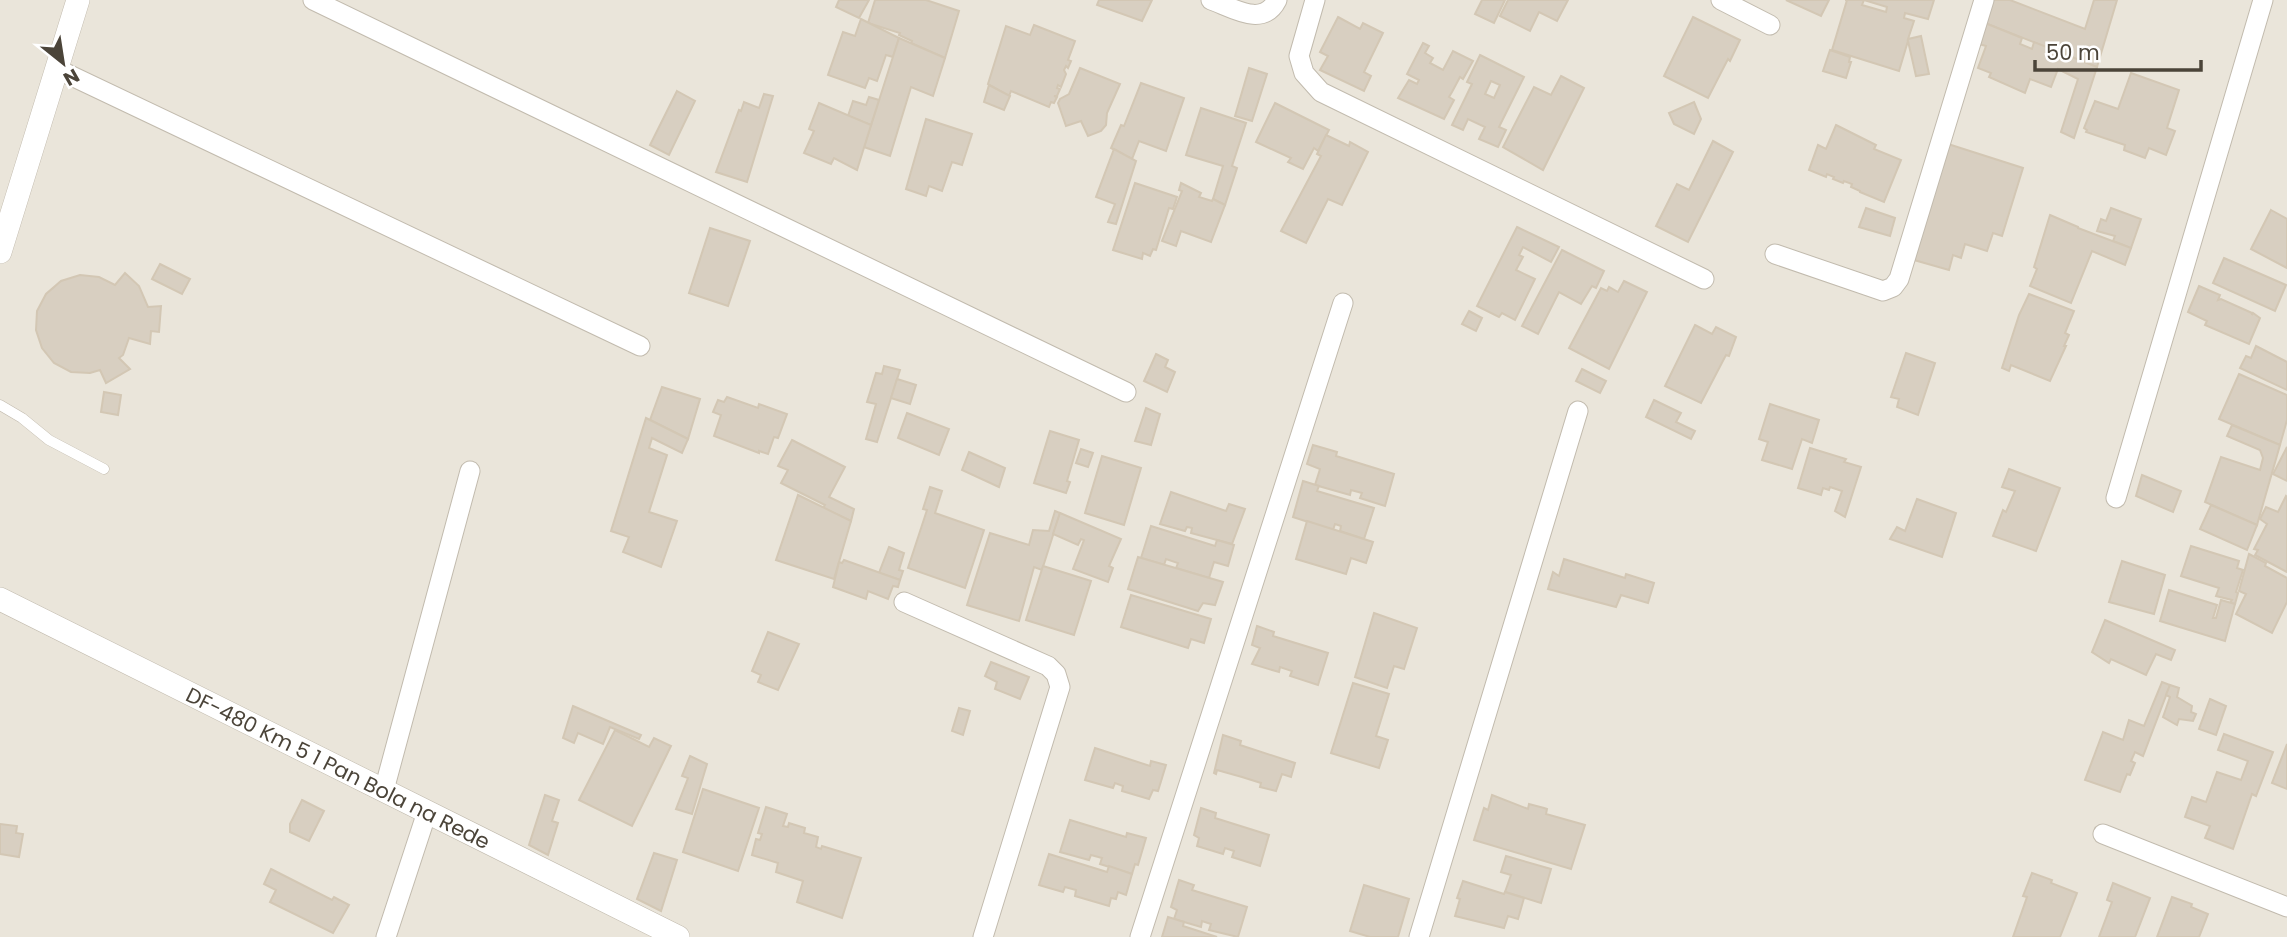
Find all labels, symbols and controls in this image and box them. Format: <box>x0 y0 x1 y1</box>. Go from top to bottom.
north arrow <box>28 28 98 98</box>
scale bar <box>2035 28 2201 72</box>
text: 50 m <box>2046 38 2100 67</box>
text: N <box>58 62 84 93</box>
street label: DF-480 Km 5 1 Pan Bola na Rede <box>181 680 495 856</box>

